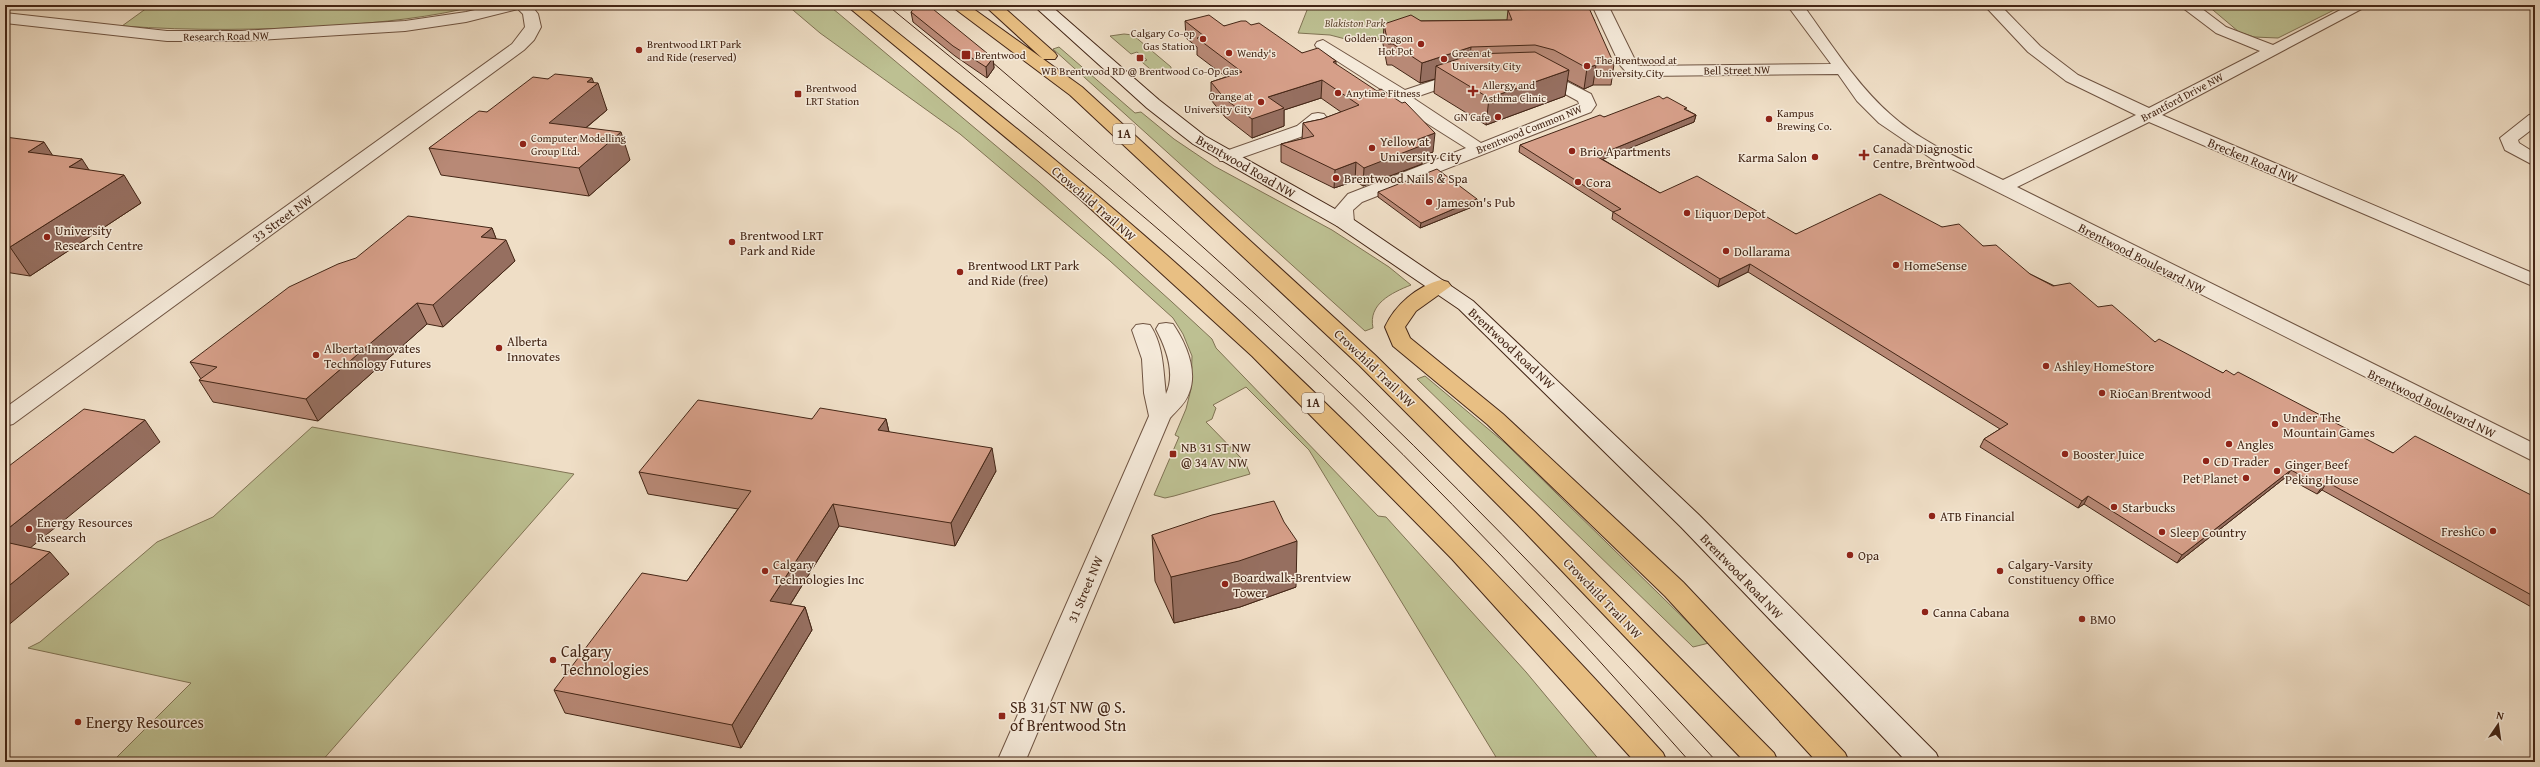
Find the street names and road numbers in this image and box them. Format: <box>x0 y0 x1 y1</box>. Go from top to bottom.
street label: Research Road NW <box>183 27 270 45</box>
street label: Bell Street NW <box>1703 61 1771 79</box>
street label: Brantford Drive NW <box>2138 68 2227 126</box>
street label: Brentwood Common NW <box>1473 100 1585 158</box>
road number: 1A <box>1113 124 1135 144</box>
street label: Brentwood Road NW <box>1192 130 1299 203</box>
street label: Brecken Road NW <box>2205 133 2301 188</box>
street label: Crowchild Trail NW <box>1047 161 1140 245</box>
street label: 33 Street NW <box>248 190 316 247</box>
street label: Brentwood Boulevard NW <box>2075 218 2209 299</box>
street label: Brentwood Road NW <box>1464 303 1559 394</box>
street label: Crowchild Trail NW <box>1330 325 1419 412</box>
street label: Brentwood Boulevard NW <box>2365 364 2499 443</box>
road number: 1A <box>1302 393 1324 413</box>
street label: Brentwood Road NW <box>1696 529 1787 623</box>
street label: 31 Street NW <box>1063 553 1108 625</box>
street label: Crowchild Trail NW <box>1559 554 1646 643</box>

